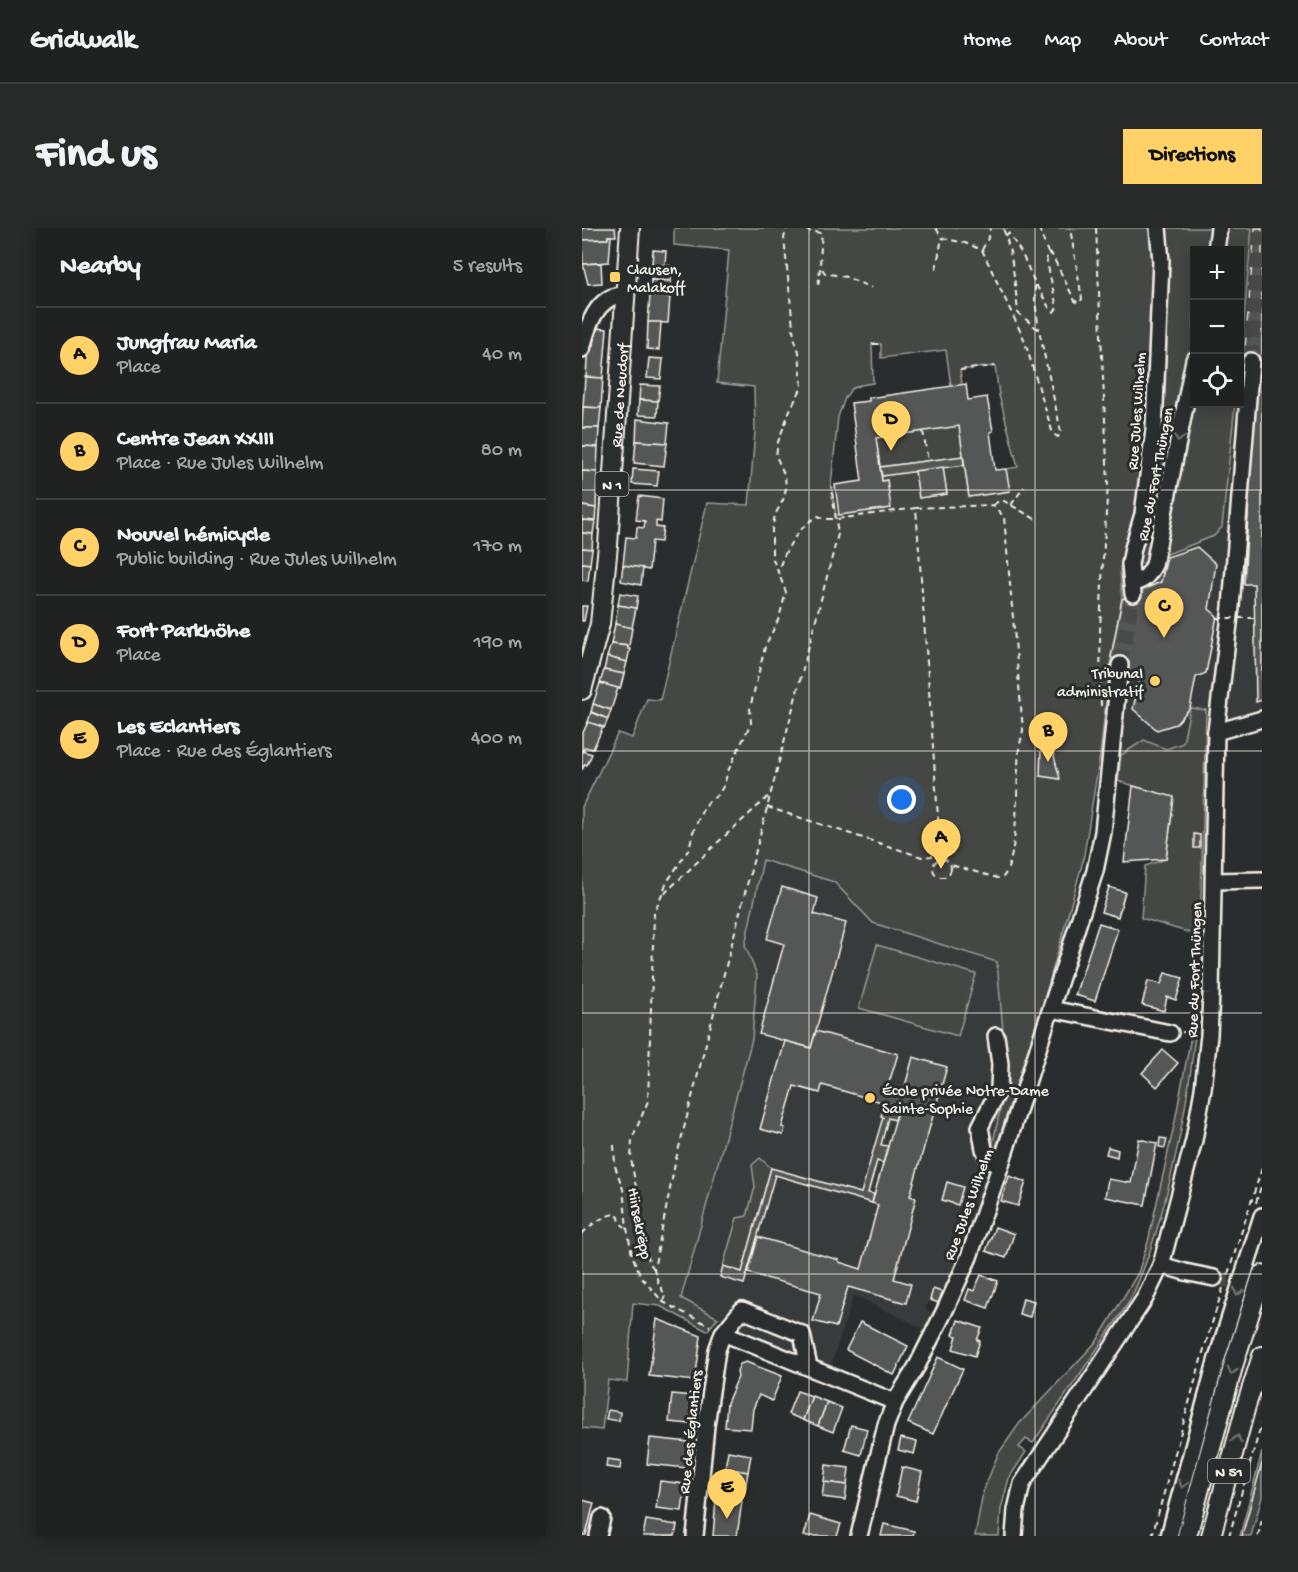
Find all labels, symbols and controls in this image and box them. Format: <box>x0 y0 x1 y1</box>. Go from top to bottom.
text: Gridwalk <box>30 25 136 58</box>
text: Home <box>963 29 1011 54</box>
text: Map <box>1044 29 1081 54</box>
text: About <box>1114 29 1167 54</box>
text: Contact <box>1200 29 1268 54</box>
button: Directions <box>1123 129 1262 184</box>
text: Find us <box>36 132 156 181</box>
map controls <box>1190 246 1244 408</box>
button: + <box>1190 246 1244 300</box>
text: Nearby <box>60 252 141 283</box>
text: 5 results <box>453 256 522 279</box>
place label: Clausen, Malakoff <box>627 262 686 299</box>
marker: Clausen, Malakoff <box>608 270 622 284</box>
button: − <box>1190 300 1244 354</box>
text: Jungfrau Maria <box>117 331 256 357</box>
street label: Rue de Neudorf <box>609 342 635 448</box>
text: A <box>74 344 85 367</box>
text: 40 m <box>482 344 522 367</box>
street label: Rue Jules Wilhelm <box>1125 351 1152 471</box>
button: locate <box>1190 354 1244 408</box>
text: Place <box>117 357 161 380</box>
pin: D <box>872 402 910 451</box>
street label: Rue du Fort Thüngen <box>1135 406 1180 543</box>
text: Centre Jean XXIII <box>117 427 274 453</box>
one-way arrow <box>1173 432 1186 442</box>
text: B <box>74 440 85 463</box>
text: 80 m <box>481 440 522 463</box>
text: Place · Rue Jules Wilhelm <box>117 453 324 476</box>
road number: N 1 <box>596 472 628 496</box>
text: Nouvel hémicycle <box>117 523 270 549</box>
text: C <box>74 536 85 559</box>
text: 170 m <box>473 536 522 559</box>
text: Public building · Rue Jules Wilhelm <box>117 549 397 572</box>
pin: C <box>1144 588 1184 638</box>
text: Fort Parkhöhe <box>117 619 250 645</box>
text: D <box>73 632 86 655</box>
text: 190 m <box>474 632 522 655</box>
text: Place <box>117 645 161 668</box>
place label: Tribunal administratif <box>1057 666 1144 703</box>
marker: Tribunal administratif <box>1148 674 1162 688</box>
pin: B <box>1028 712 1068 762</box>
text: Les Eclantiers <box>117 715 239 741</box>
text: E <box>73 728 86 751</box>
text: 400 m <box>471 728 522 751</box>
text: Place · Rue des Églantiers <box>117 741 332 764</box>
your location <box>887 785 916 814</box>
pin: A <box>922 820 960 869</box>
street label: Rue du Fort Thüngen <box>1185 901 1208 1038</box>
place label: École privée Notre-Dame Sainte-Sophie <box>882 1083 1050 1120</box>
marker: École privée Notre-Dame Sainte-Sophie <box>863 1091 877 1105</box>
street label: Rue Jules Wilhelm <box>941 1146 1000 1264</box>
street label: Hiirsekrëpp <box>621 1186 654 1261</box>
one-way arrow <box>1233 1286 1245 1297</box>
one-way arrow <box>1227 1365 1239 1376</box>
street label: Rue des Églantiers <box>677 1369 709 1495</box>
one-way arrow <box>1230 1434 1243 1444</box>
road number: N 51 <box>1208 1459 1250 1483</box>
pin: E <box>708 1470 746 1519</box>
one-way arrow <box>1178 1479 1190 1489</box>

